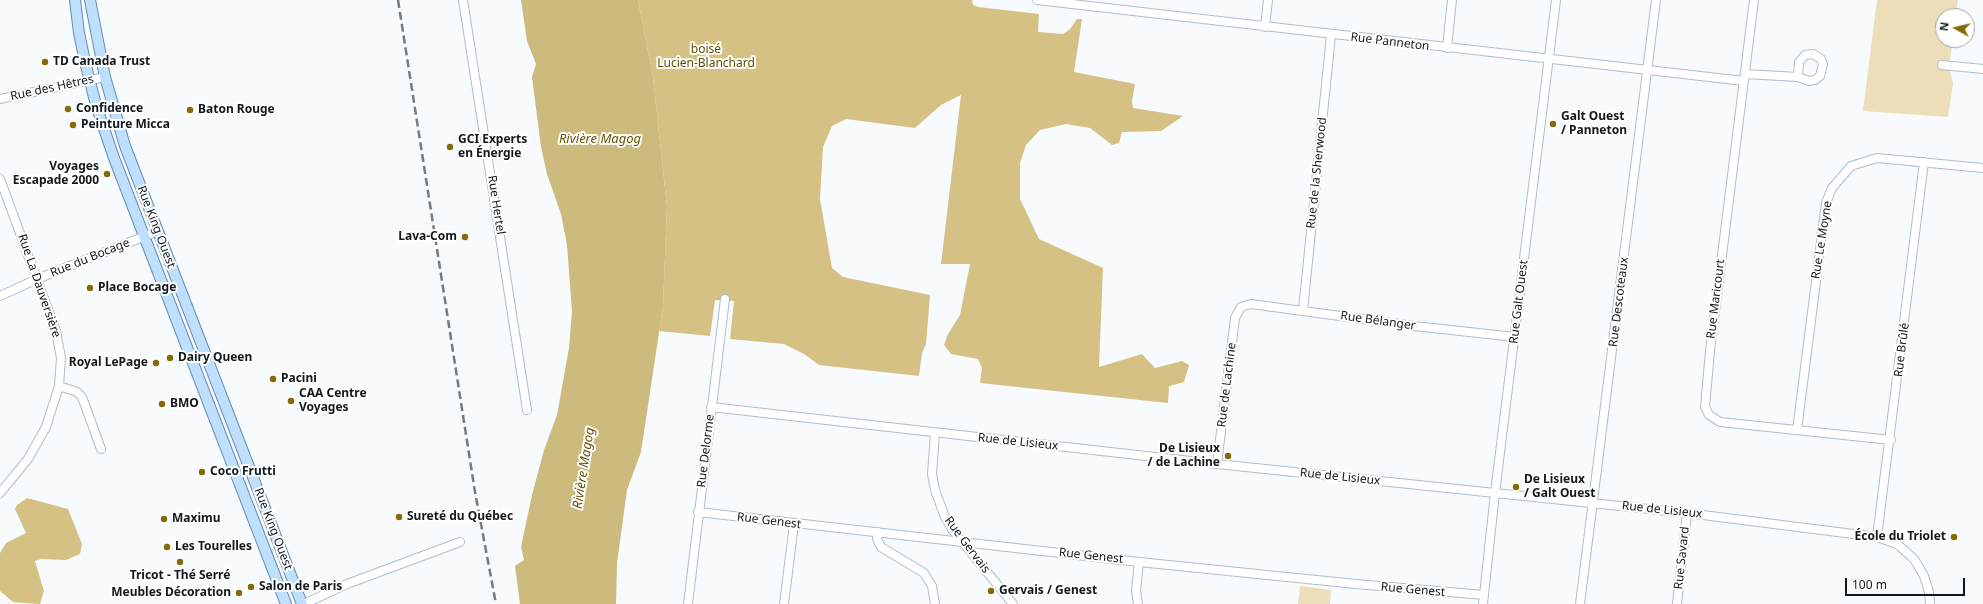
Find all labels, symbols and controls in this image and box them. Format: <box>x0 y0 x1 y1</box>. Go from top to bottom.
north arrow <box>1935 8 1975 48</box>
text: N <box>1936 21 1952 32</box>
street label: Rue Panneton <box>1350 30 1430 54</box>
park label: boisé Lucien-Blanchard <box>657 43 755 71</box>
place label: TD Canada Trust <box>53 55 150 69</box>
marker: TD Canada Trust <box>40 57 50 67</box>
street label: Rue des Hêtres <box>9 72 95 104</box>
place label: Confidence <box>76 102 143 116</box>
place label: Baton Rouge <box>198 103 275 117</box>
marker: Confidence <box>63 104 73 114</box>
marker: Baton Rouge <box>185 105 195 115</box>
place label: Galt Ouest / Panneton <box>1561 110 1627 138</box>
street label: Rue de la Sherwood <box>1304 117 1330 229</box>
place label: Peinture Micca <box>81 118 170 132</box>
marker: Galt Ouest / Panneton <box>1548 119 1558 129</box>
marker: Peinture Micca <box>68 120 78 130</box>
water label: Rivière Magog <box>559 131 641 147</box>
place label: GCI Experts en Énergie <box>458 133 527 161</box>
marker: GCI Experts en Énergie <box>445 142 455 152</box>
place label: Voyages Escapade 2000 <box>13 160 99 188</box>
marker: Voyages Escapade 2000 <box>102 169 112 179</box>
street label: Rue Hertel <box>484 174 508 236</box>
street label: Rue King Ouest <box>134 184 178 270</box>
street label: Rue Le Moyne <box>1809 200 1835 280</box>
place label: Lava-Com <box>398 230 457 244</box>
street label: Rue La Dauversière <box>14 232 64 340</box>
marker: Lava-Com <box>460 232 470 242</box>
street label: Rue du Bocage <box>48 236 132 280</box>
street label: Rue Descoteaux <box>1606 256 1632 348</box>
street label: Rue Maricourt <box>1704 258 1728 340</box>
street label: Rue Galt Ouest <box>1507 259 1531 345</box>
place label: Place Bocage <box>98 281 176 295</box>
marker: Place Bocage <box>85 283 95 293</box>
street label: Rue Bélanger <box>1340 309 1416 333</box>
street label: Rue Brûlé <box>1892 322 1912 378</box>
street label: Rue de Lachine <box>1215 342 1239 428</box>
place label: Dairy Queen <box>178 351 252 365</box>
marker: Dairy Queen <box>165 353 175 363</box>
place label: Royal LePage <box>69 356 148 370</box>
marker: Royal LePage <box>151 358 161 368</box>
place label: Pacini <box>281 372 317 386</box>
marker: Pacini <box>268 374 278 384</box>
place label: CAA Centre Voyages <box>299 387 367 415</box>
marker: CAA Centre Voyages <box>286 396 296 406</box>
place label: BMO <box>170 397 199 411</box>
marker: BMO <box>157 399 167 409</box>
street label: Rue Delorme <box>694 414 718 488</box>
water label: Rivière Magog <box>570 426 598 510</box>
street label: Rue de Lisieux <box>977 431 1059 453</box>
place label: De Lisieux / de Lachine <box>1148 442 1220 470</box>
marker: De Lisieux / de Lachine <box>1223 451 1233 461</box>
place label: Coco Frutti <box>210 465 276 479</box>
street label: Rue de Lisieux <box>1299 466 1381 488</box>
marker: Coco Frutti <box>197 467 207 477</box>
place label: De Lisieux / Galt Ouest <box>1524 473 1596 501</box>
marker: De Lisieux / Galt Ouest <box>1511 482 1521 492</box>
street label: Rue King Ouest <box>251 486 295 572</box>
street label: Rue de Lisieux <box>1621 499 1703 521</box>
place label: Sureté du Québec <box>407 510 513 524</box>
street label: Rue Genest <box>736 510 802 532</box>
place label: Maximu <box>172 512 221 526</box>
marker: Sureté du Québec <box>394 512 404 522</box>
marker: Maximu <box>159 514 169 524</box>
street label: Rue Gervais <box>941 514 993 576</box>
street label: Rue Savard <box>1672 526 1692 590</box>
place label: École du Triolet <box>1855 530 1946 544</box>
marker: École du Triolet <box>1949 532 1959 542</box>
place label: Les Tourelles <box>175 540 252 554</box>
marker: Les Tourelles <box>162 542 172 552</box>
street label: Rue Genest <box>1058 545 1124 567</box>
marker: Tricot - Thé Serré <box>175 557 185 567</box>
place label: Tricot - Thé Serré <box>130 569 230 583</box>
scale bar <box>1847 570 1967 596</box>
text: 100 m <box>1852 576 1887 593</box>
place label: Salon de Paris <box>259 580 342 594</box>
street label: Rue Genest <box>1380 580 1446 600</box>
marker: Salon de Paris <box>246 582 256 592</box>
place label: Gervais / Genest <box>999 584 1097 598</box>
place label: Meubles Décoration <box>111 586 231 600</box>
marker: Gervais / Genest <box>986 586 996 596</box>
marker: Meubles Décoration <box>234 588 244 598</box>

